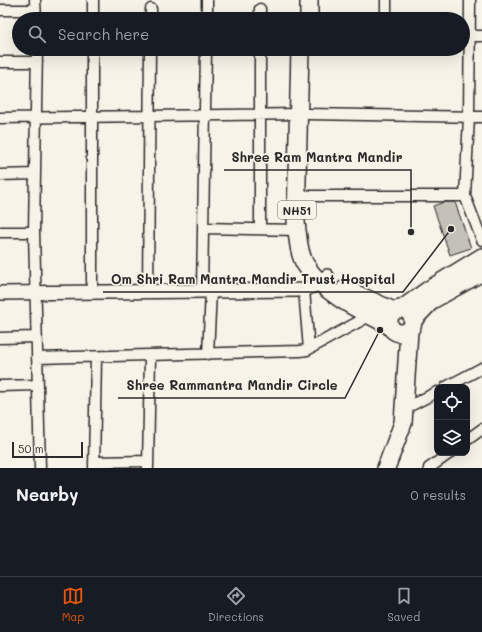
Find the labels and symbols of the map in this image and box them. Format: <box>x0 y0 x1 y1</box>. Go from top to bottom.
callout: Shree Ram Mantra Mandir <box>224 145 411 170</box>
text: Shree Ram Mantra Mandir <box>231 148 403 165</box>
road number: NH51 <box>278 201 316 219</box>
callout: Om Shri Ram Mantra Mandir Trust Hospital <box>103 267 403 292</box>
text: Om Shri Ram Mantra Mandir Trust Hospital <box>111 270 395 287</box>
callout: Shree Rammantra Mandir Circle <box>118 373 345 398</box>
text: Shree Rammantra Mandir Circle <box>127 376 338 393</box>
scale bar <box>12 440 83 459</box>

